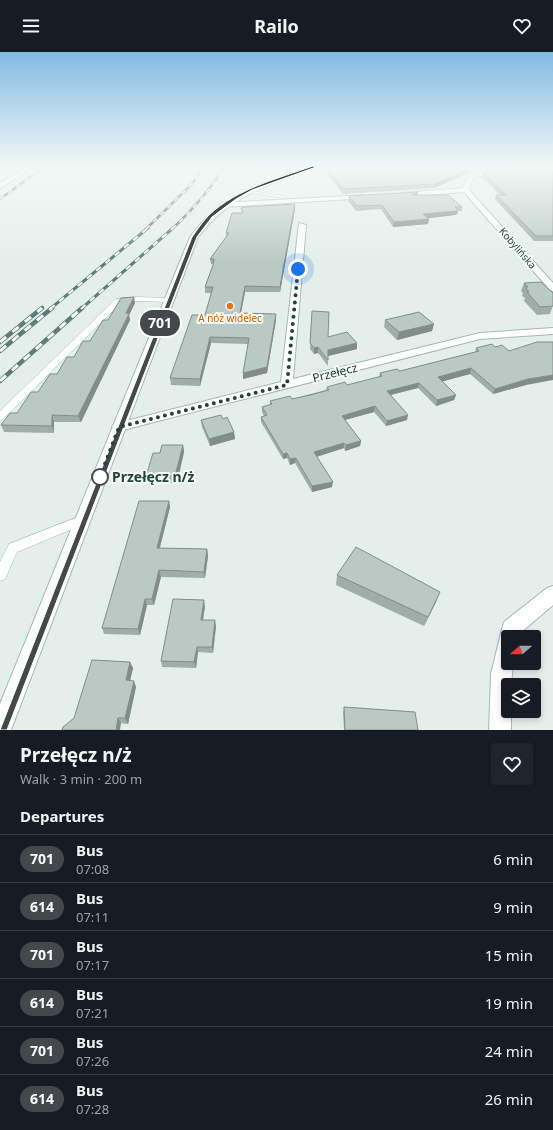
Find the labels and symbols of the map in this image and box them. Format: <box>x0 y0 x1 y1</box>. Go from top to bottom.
street label: Kobylińska <box>496 224 540 272</box>
your location <box>288 259 308 279</box>
marker: A nóż widelec <box>225 301 235 311</box>
line badge: 701 <box>137 310 183 336</box>
place label: A nóż widelec <box>198 311 262 325</box>
street label: Przełęcz <box>311 359 360 386</box>
place label: Przełęcz n/ż <box>112 467 194 486</box>
marker: Przełęcz n/ż <box>91 468 109 486</box>
north arrow <box>501 630 541 670</box>

